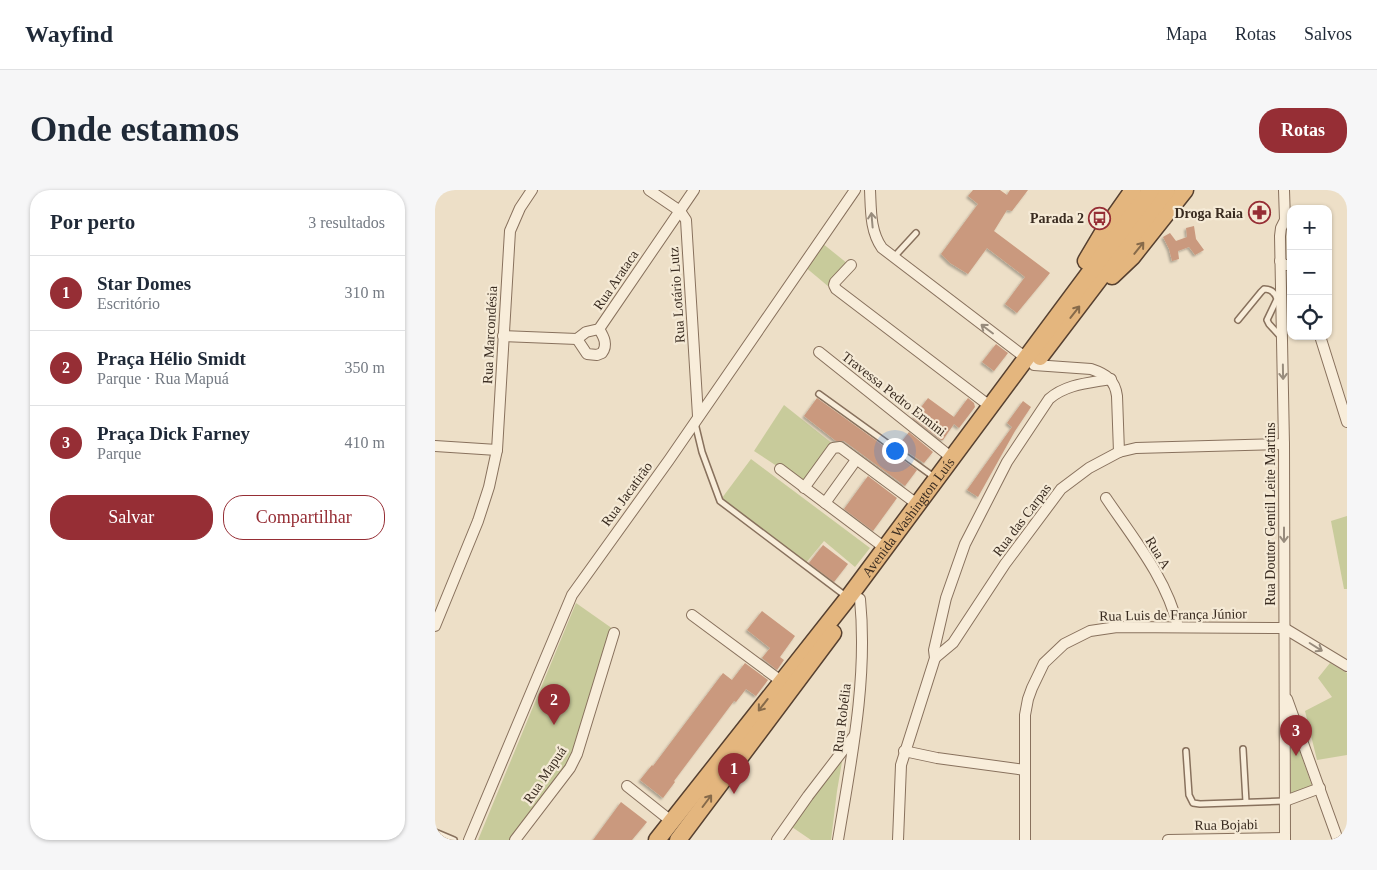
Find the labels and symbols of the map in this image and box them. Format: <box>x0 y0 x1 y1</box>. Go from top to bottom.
pharmacy icon: Droga Raia <box>1247 201 1271 225</box>
bus stop icon: Parada 2 <box>1088 206 1112 230</box>
place label: Droga Raia <box>1174 206 1243 221</box>
place label: Parada 2 <box>1030 211 1084 226</box>
one-way arrow <box>867 213 877 229</box>
one-way arrow <box>1133 242 1144 255</box>
street label: Rua Lotário Lutz <box>666 246 688 344</box>
street label: Rua Arataca <box>591 247 642 313</box>
street label: Rua Marcondésia <box>480 285 500 385</box>
one-way arrow <box>1070 305 1080 319</box>
one-way arrow <box>980 324 994 334</box>
street label: Travessa Pedro Ermini <box>839 349 949 439</box>
one-way arrow <box>1278 364 1288 380</box>
street label: Rua Doutor Gentil Leite Martins <box>1263 422 1278 606</box>
your location <box>882 438 908 464</box>
street label: Avenida Washington Luís <box>859 455 957 580</box>
street label: Rua Jacatirão <box>599 459 655 529</box>
street label: Rua das Carpas <box>990 481 1054 559</box>
one-way arrow <box>1279 526 1289 543</box>
street label: Rua A <box>1142 534 1174 573</box>
street label: Rua Luis de França Júnior <box>1099 606 1247 624</box>
one-way arrow <box>1308 642 1322 652</box>
street label: Rua Robélia <box>830 682 854 753</box>
pin: 2 <box>538 684 570 725</box>
one-way arrow <box>757 698 768 711</box>
pin: 3 <box>1280 715 1312 756</box>
street label: Rua Mapuá <box>521 743 570 806</box>
pin: 1 <box>718 753 750 794</box>
one-way arrow <box>702 794 712 808</box>
street label: Rua Bojabi <box>1194 817 1258 833</box>

